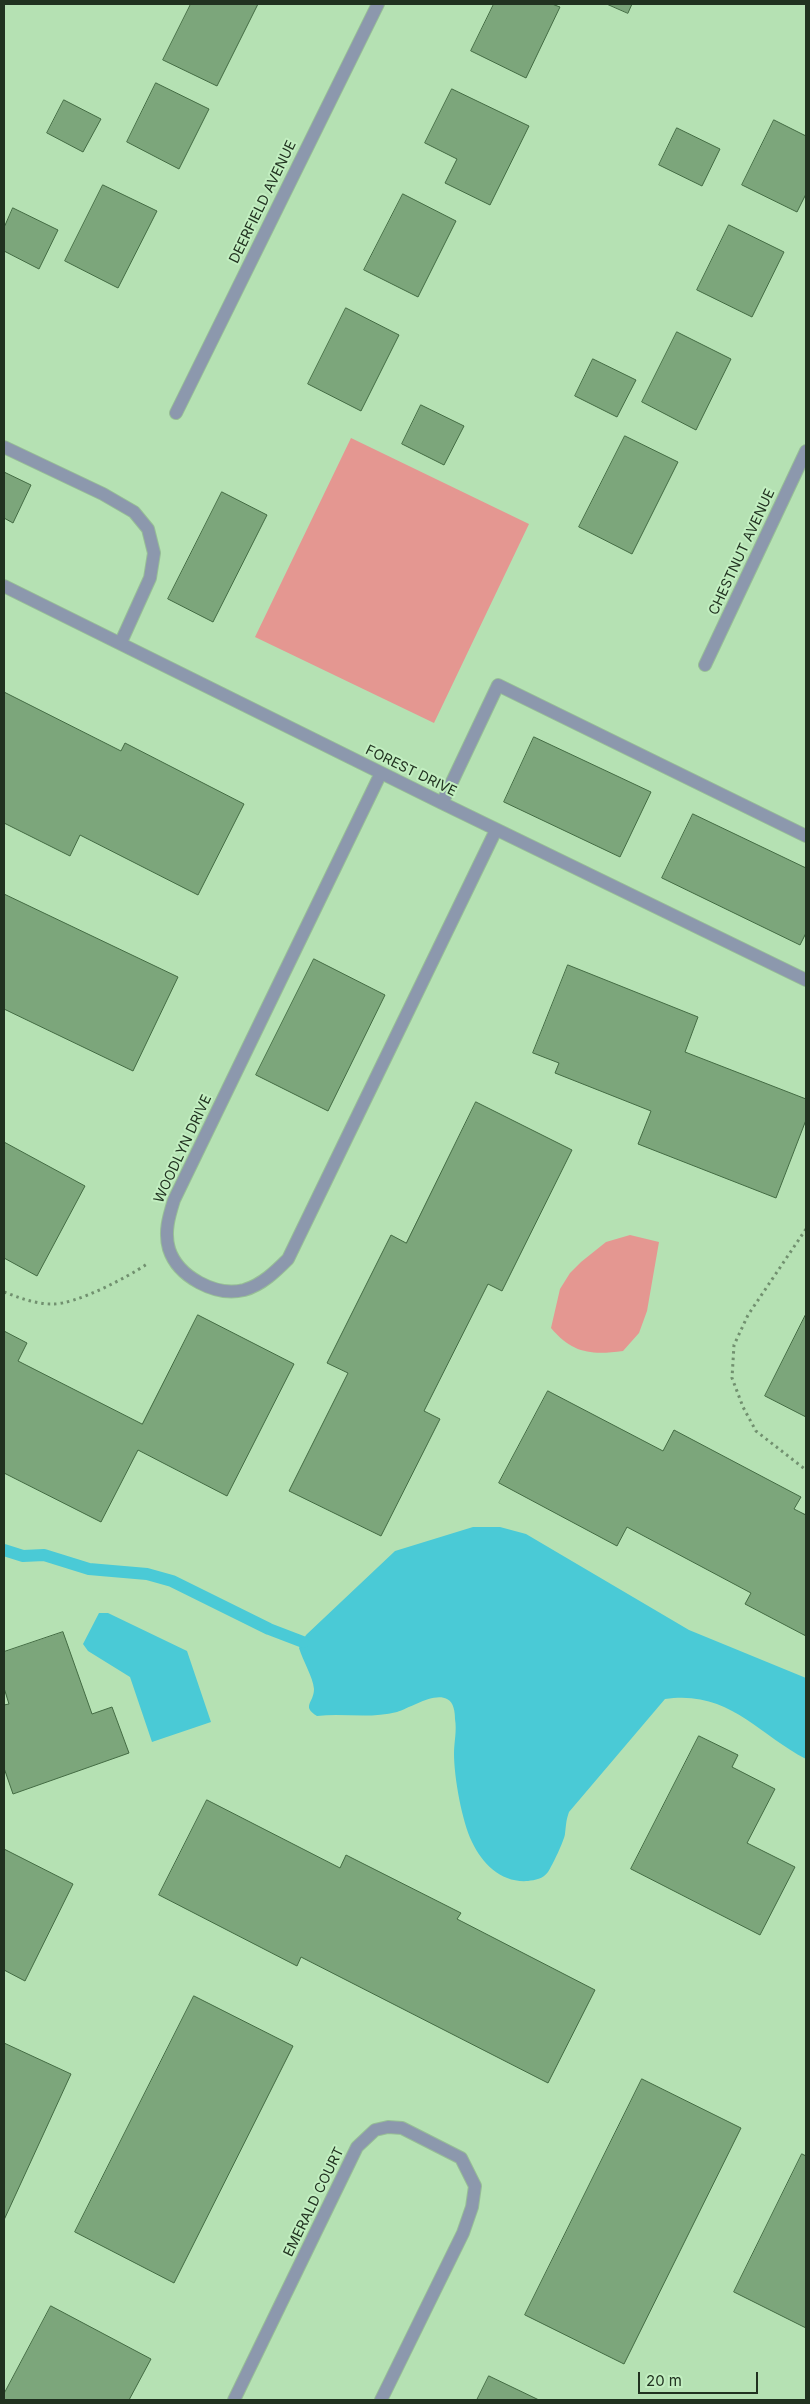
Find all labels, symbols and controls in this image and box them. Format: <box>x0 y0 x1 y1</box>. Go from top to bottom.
street label: DEERFIELD AVENUE <box>226 138 300 266</box>
street label: CHESTNUT AVENUE <box>705 486 779 618</box>
street label: FOREST DRIVE <box>363 742 459 800</box>
street label: WOODLYN DRIVE <box>151 1092 215 1206</box>
street label: EMERALD COURT <box>280 2145 348 2259</box>
scale bar <box>640 2362 760 2394</box>
text: 20 m <box>646 2371 682 2390</box>

